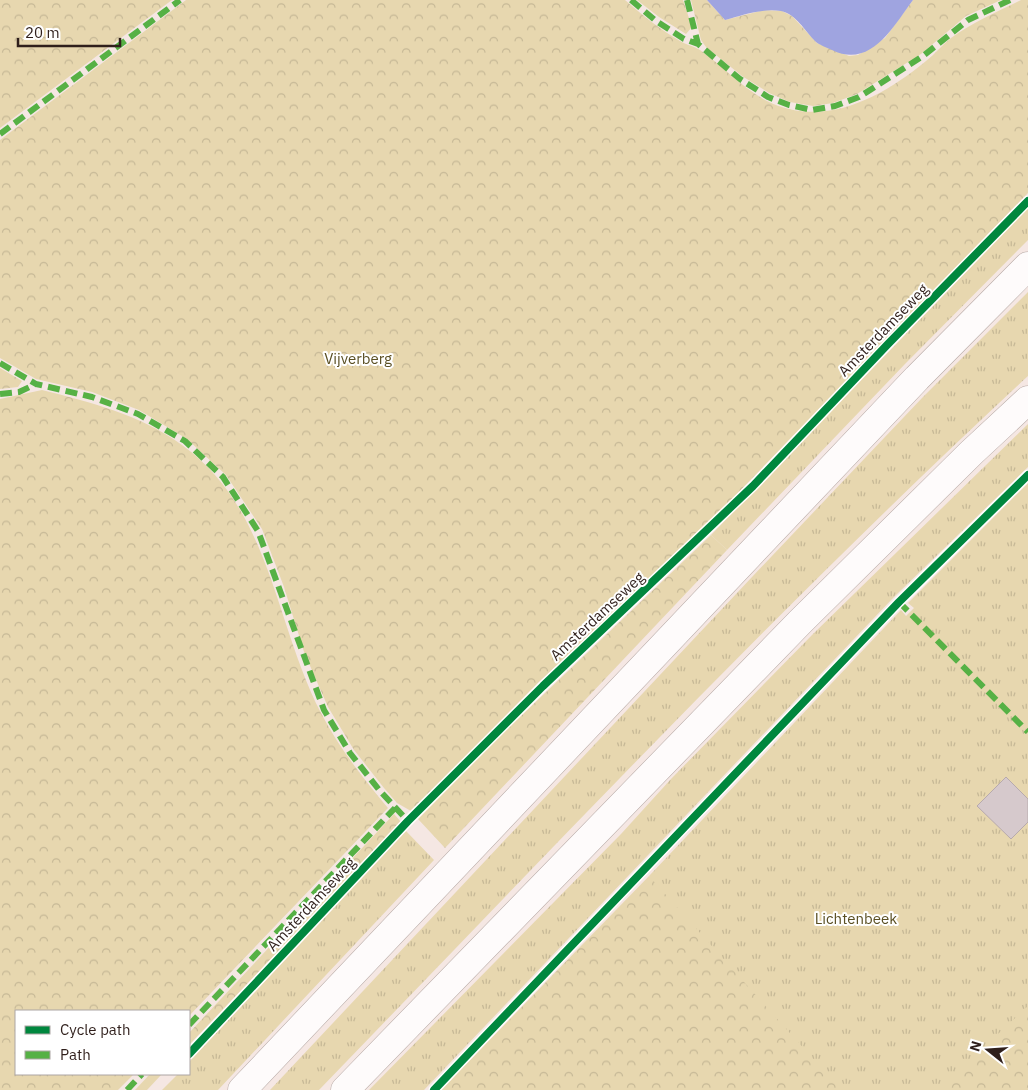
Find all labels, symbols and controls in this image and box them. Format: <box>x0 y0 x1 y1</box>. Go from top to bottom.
scale bar <box>18 15 120 47</box>
text: 20 m <box>25 23 60 42</box>
street label: Amsterdamseweg <box>834 280 932 380</box>
park label: Vijverberg <box>324 349 392 368</box>
street label: Amsterdamseweg <box>546 568 648 664</box>
street label: Amsterdamseweg <box>263 853 359 955</box>
park label: Lichtenbeek <box>815 909 897 928</box>
legend <box>15 1010 190 1075</box>
text: Cycle path <box>60 1020 131 1039</box>
north arrow <box>963 1025 1013 1075</box>
text: N <box>965 1039 986 1054</box>
text: Path <box>60 1045 91 1064</box>

